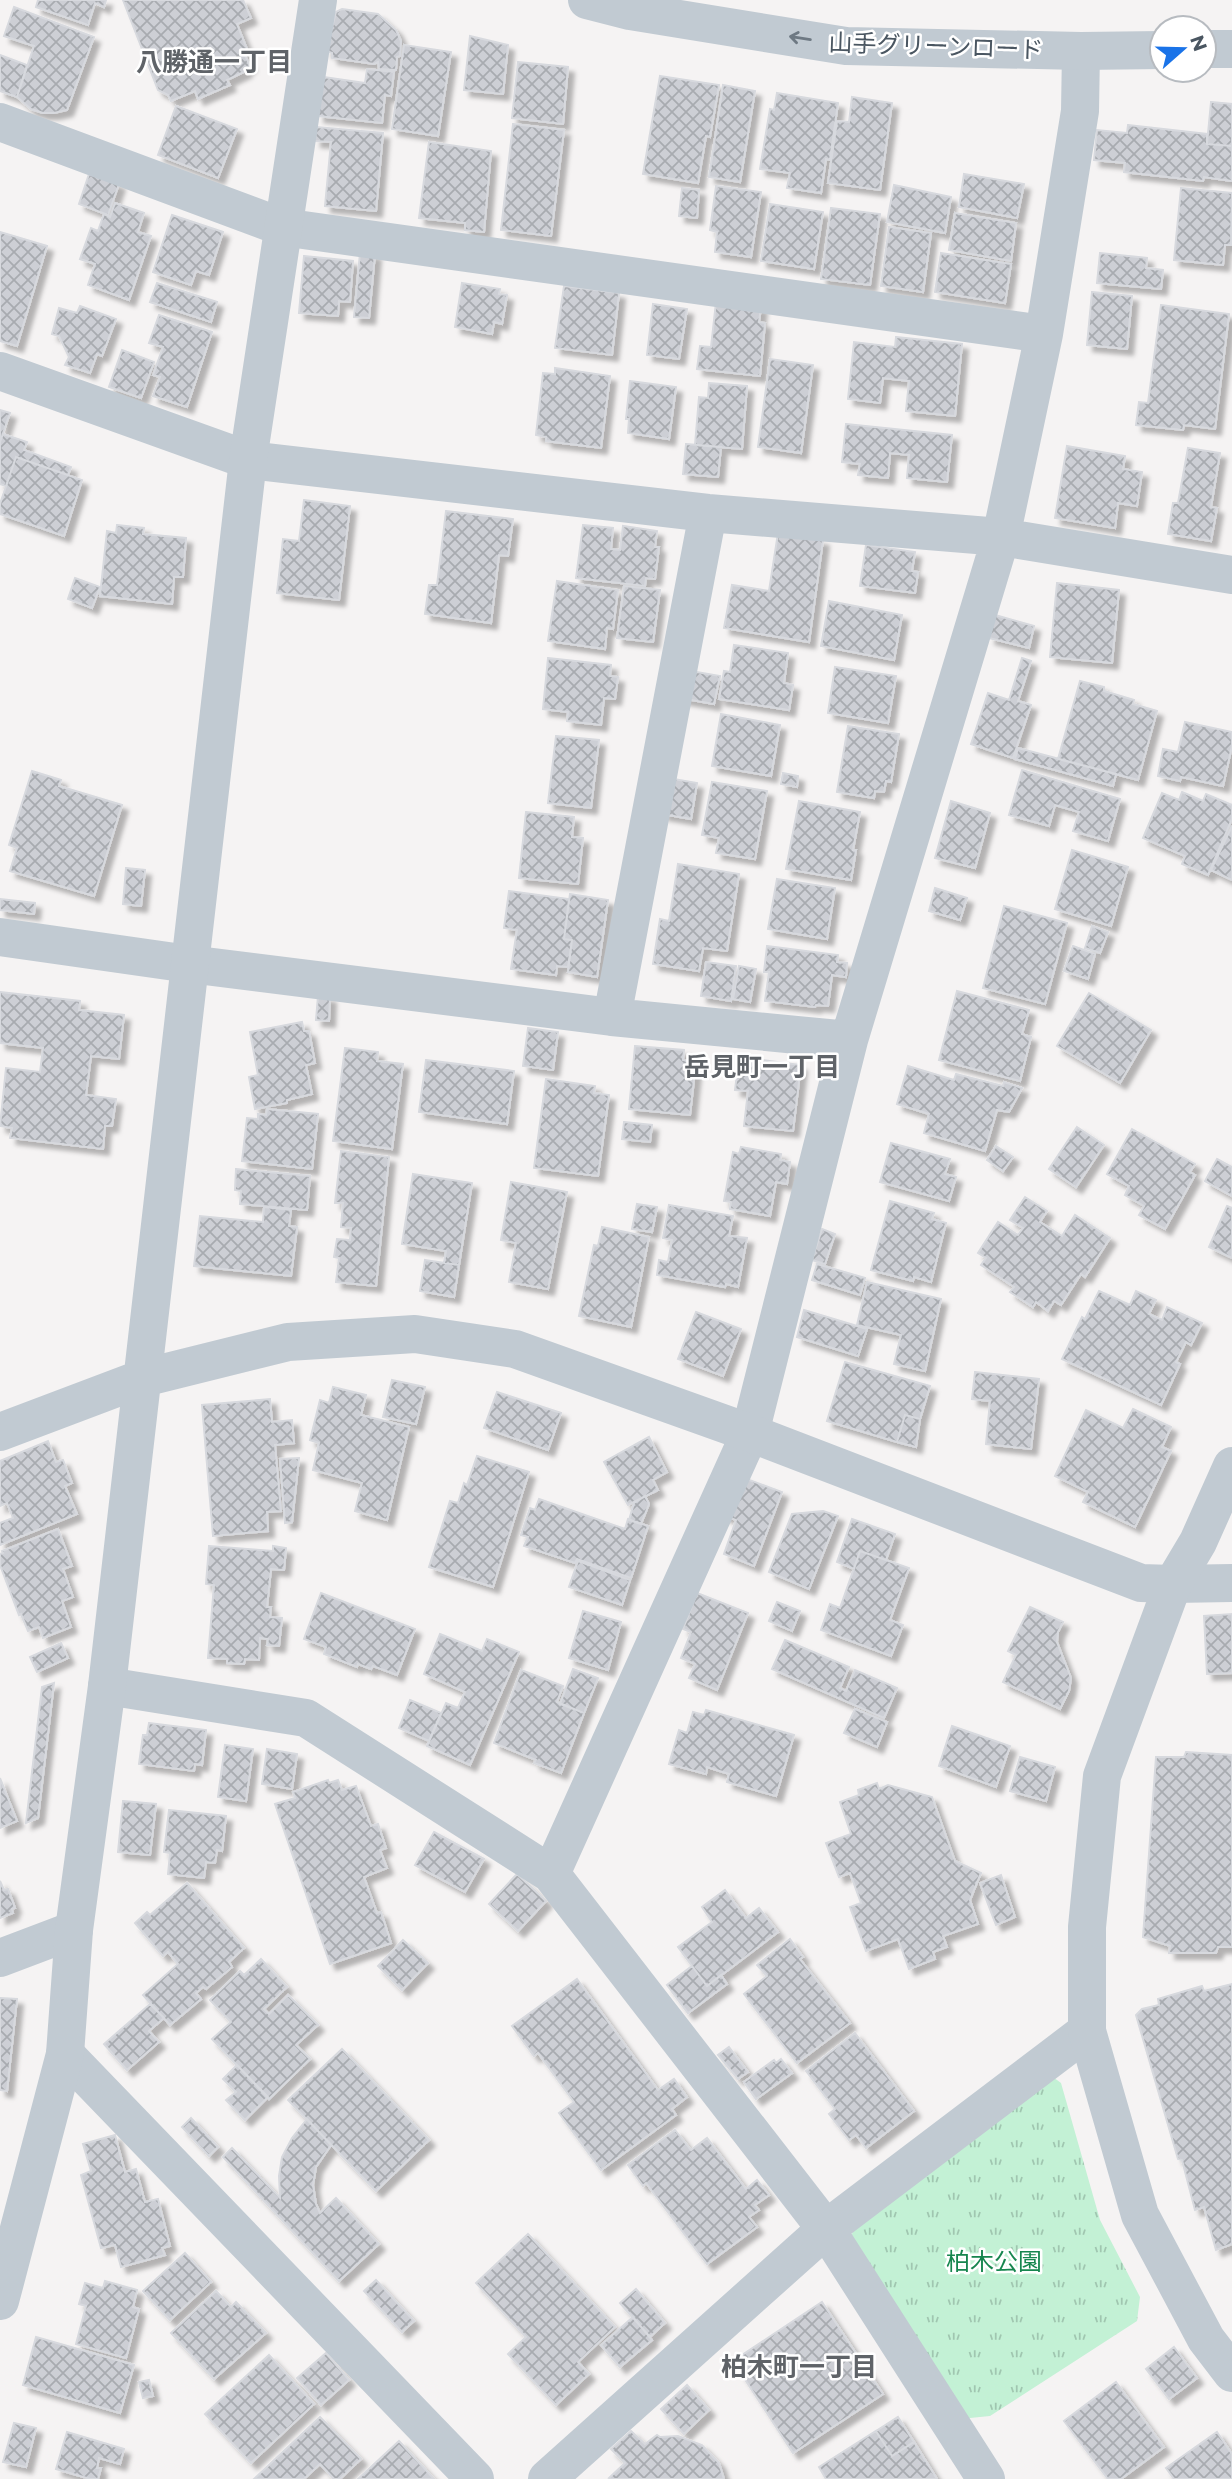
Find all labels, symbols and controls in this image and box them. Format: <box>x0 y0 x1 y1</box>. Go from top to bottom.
north arrow <box>1148 14 1218 84</box>
street label: 山手グリーンロード <box>828 28 1044 64</box>
one-way arrow <box>789 32 812 45</box>
text: N <box>1185 32 1212 55</box>
district label: 八勝通一丁目 <box>136 46 292 78</box>
district label: 岳見町一丁目 <box>684 1051 840 1083</box>
park label: 柏木公園 <box>946 2247 1042 2276</box>
district label: 柏木町一丁目 <box>721 2351 877 2383</box>

